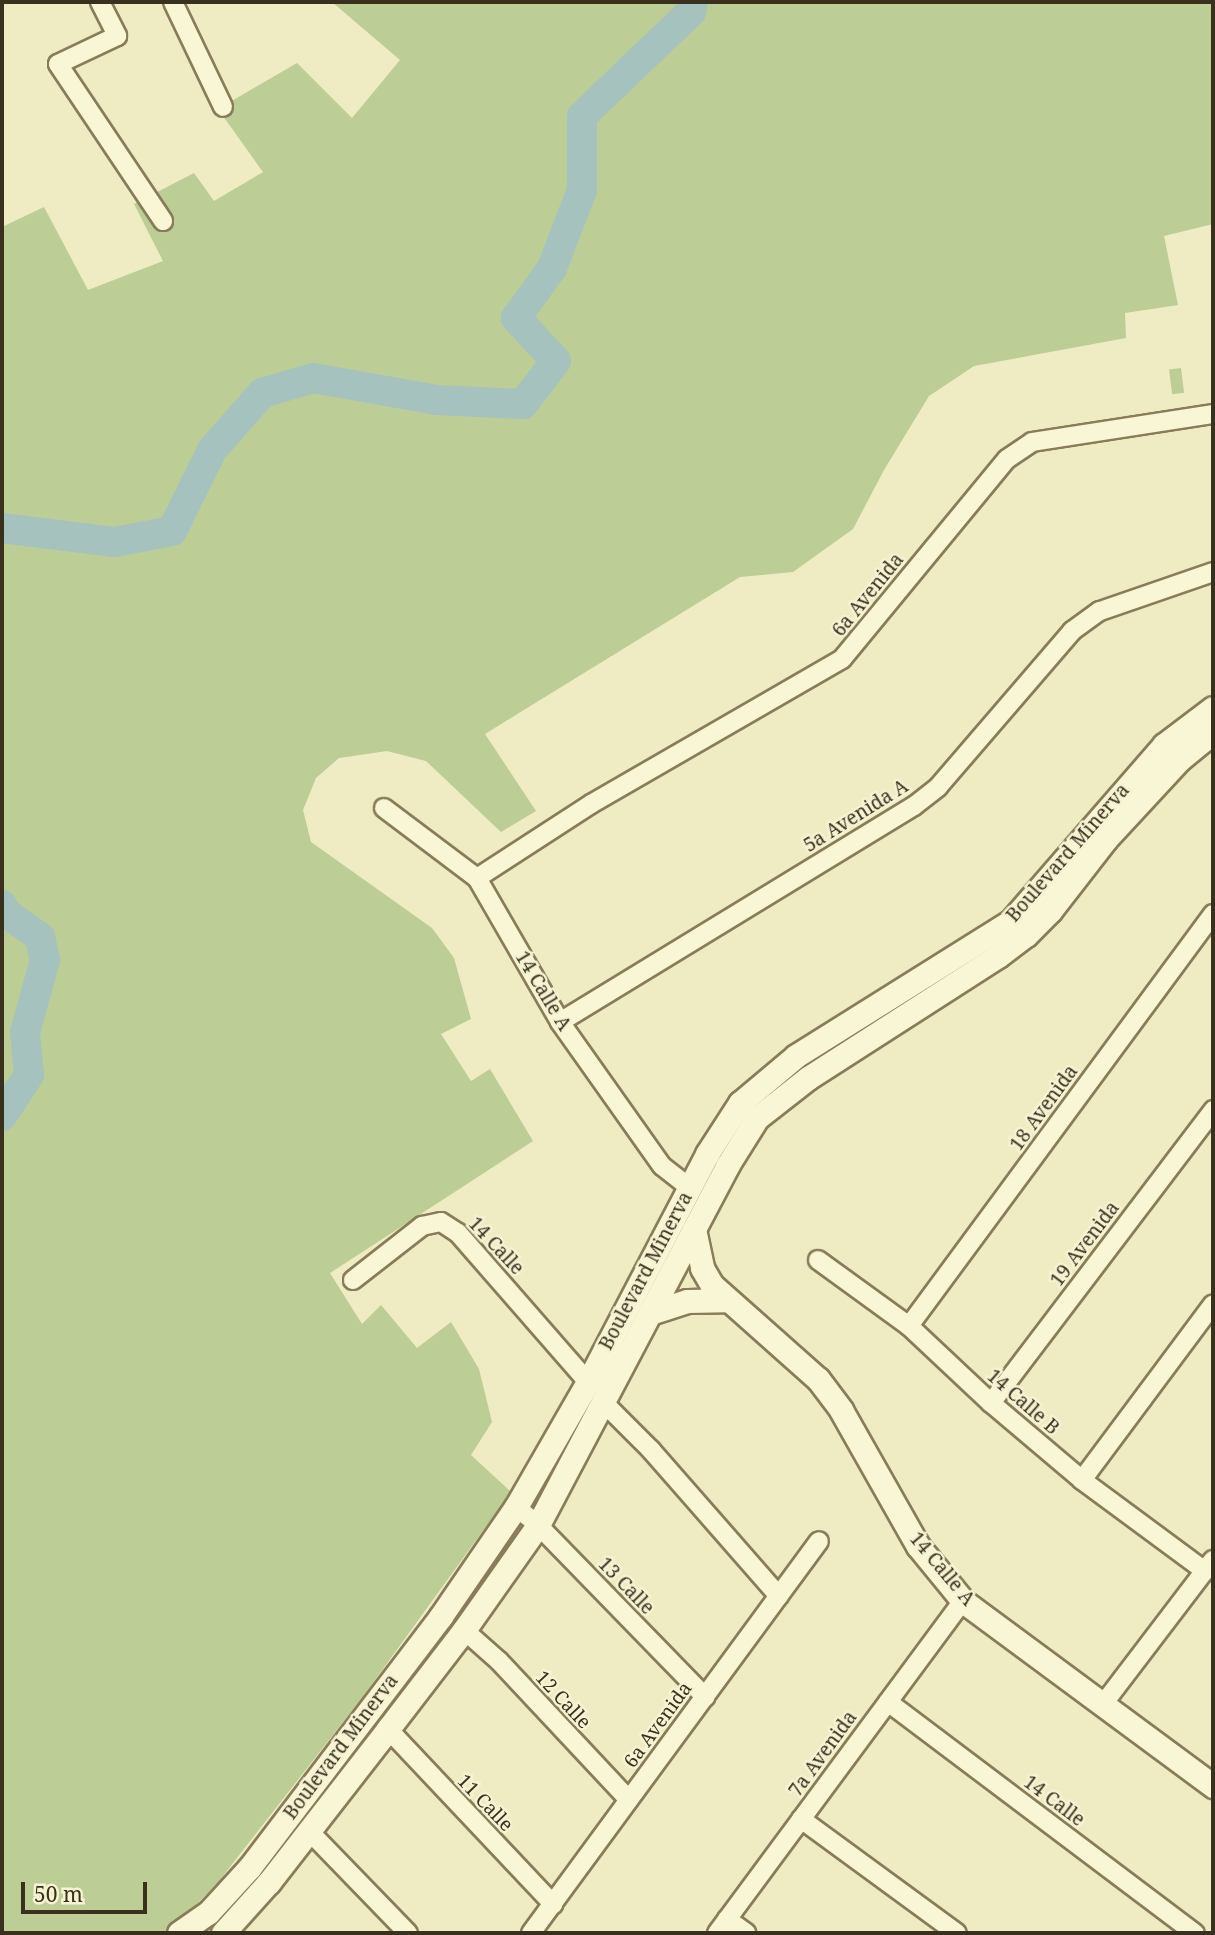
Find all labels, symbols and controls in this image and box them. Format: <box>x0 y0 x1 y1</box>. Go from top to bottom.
street label: 6a Avenida <box>828 549 908 641</box>
street label: 5a Avenida A <box>800 775 912 857</box>
street label: Boulevard Minerva <box>1002 779 1134 927</box>
street label: 14 Calle A <box>510 947 576 1035</box>
street label: 18 Avenida <box>1005 1061 1083 1155</box>
street label: Boulevard Minerva <box>595 1188 697 1354</box>
street label: 19 Avenida <box>1046 1197 1124 1291</box>
street label: 14 Calle <box>464 1212 528 1280</box>
street label: 14 Calle B <box>982 1365 1064 1439</box>
street label: 14 Calle A <box>905 1528 979 1610</box>
street label: 13 Calle <box>593 1553 659 1619</box>
street label: 12 Calle <box>531 1666 595 1734</box>
street label: Boulevard Minerva <box>279 1670 403 1824</box>
street label: 6a Avenida <box>619 1678 697 1772</box>
street label: 7a Avenida <box>784 1707 862 1801</box>
street label: 11 Calle <box>452 1770 518 1836</box>
street label: 14 Calle <box>1019 1771 1089 1831</box>
scale bar <box>24 1868 150 1912</box>
text: 50 m <box>34 1880 83 1908</box>

